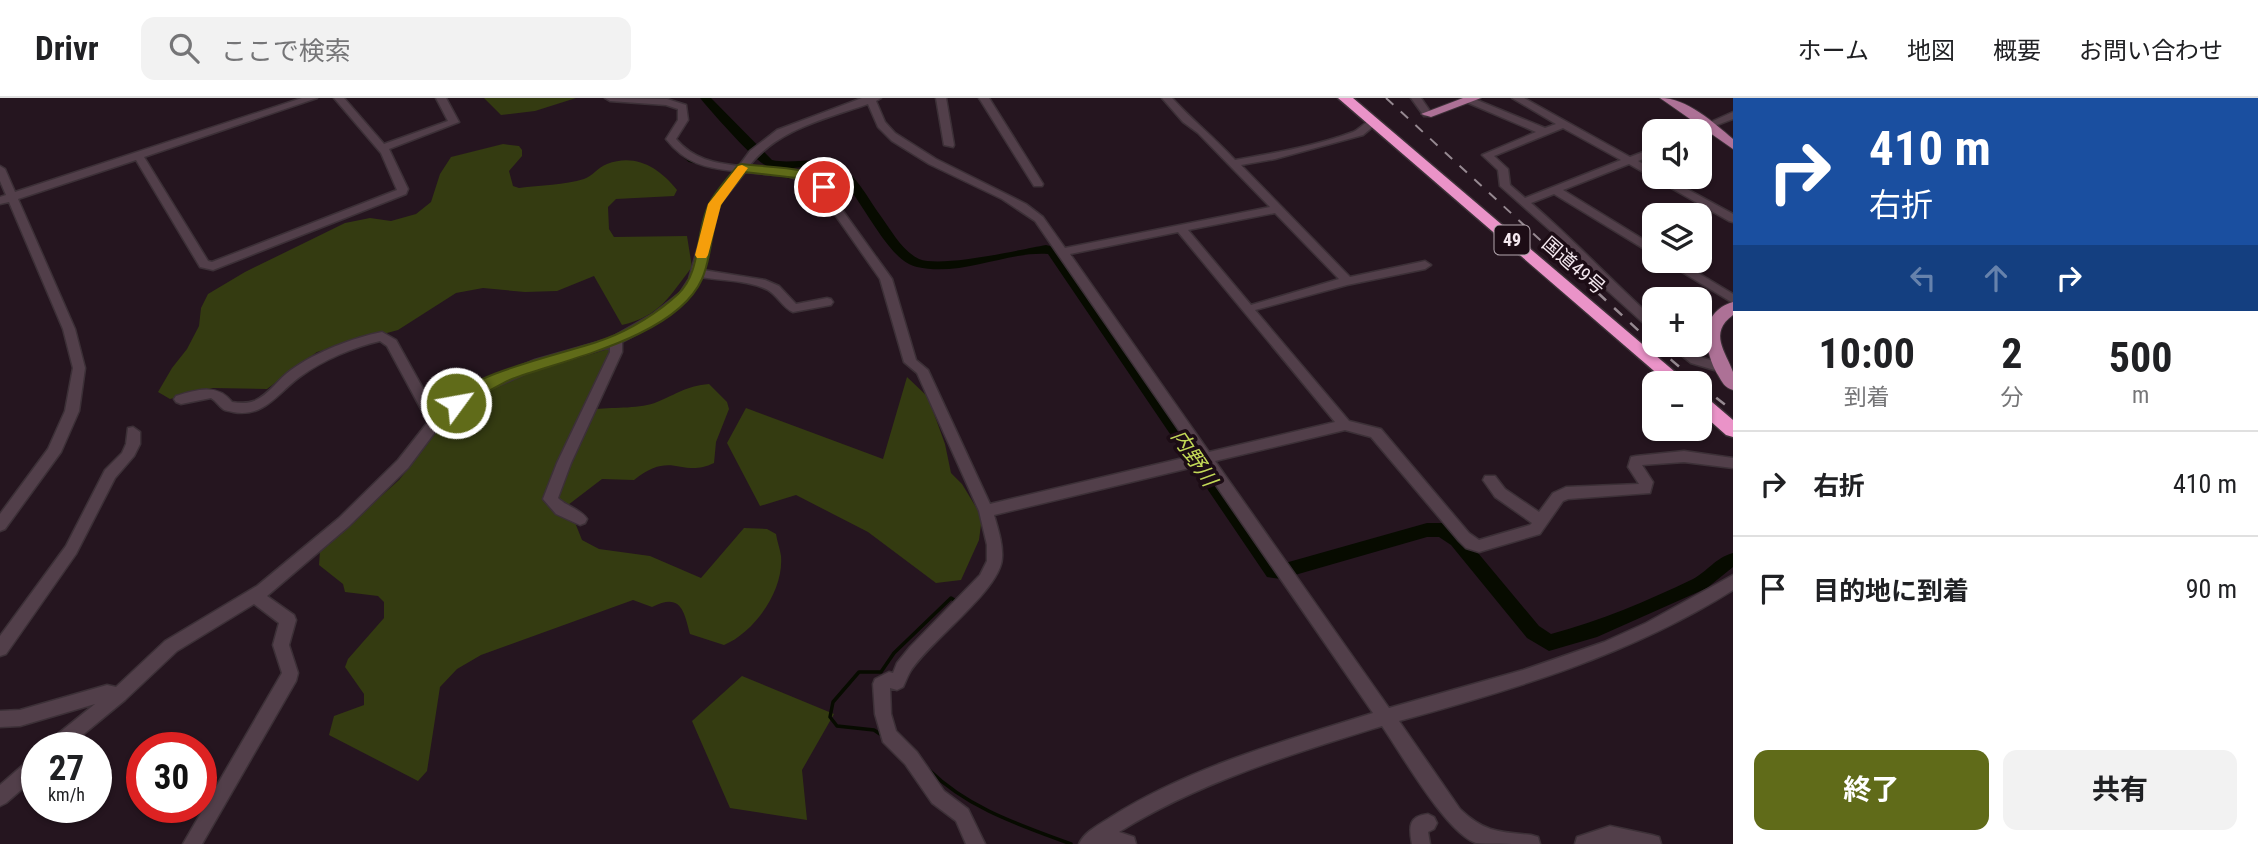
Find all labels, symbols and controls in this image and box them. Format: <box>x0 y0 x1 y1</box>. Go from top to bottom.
search box <box>141 17 631 80</box>
text: Drivr <box>35 29 99 68</box>
icon: search <box>165 29 203 67</box>
text: ここで検索 <box>221 36 351 66</box>
text: ホーム <box>1798 37 1869 65</box>
text: 地図 <box>1907 37 1955 65</box>
text: 概要 <box>1993 37 2041 65</box>
text: お問い合わせ <box>2079 37 2223 65</box>
map controls <box>1642 119 1712 441</box>
button: sound <box>1642 119 1712 189</box>
text: 410 m <box>1869 120 1991 177</box>
icon: right <box>1754 126 1845 217</box>
pin <box>794 157 854 217</box>
icon: arrive <box>805 168 843 206</box>
text: 右折 <box>1869 186 1933 224</box>
button: layers <box>1642 203 1712 273</box>
road number: 49 <box>1494 225 1530 254</box>
street label: 国道49号 <box>1538 232 1610 299</box>
icon: left <box>1904 259 1942 297</box>
icon: ahead <box>1977 259 2015 297</box>
icon: right <box>2050 259 2088 297</box>
button: + <box>1642 287 1712 357</box>
text: 10:00 <box>1818 329 1915 378</box>
text: 2 <box>2001 329 2022 378</box>
text: 500 <box>2109 333 2172 382</box>
position arrow <box>419 366 493 440</box>
button: − <box>1642 371 1712 441</box>
text: m <box>2132 382 2149 409</box>
text: 到着 <box>1844 384 1890 411</box>
text: 分 <box>2000 384 2023 411</box>
water label: 内野川 <box>1166 425 1223 492</box>
icon: right <box>1754 465 1792 503</box>
text: 410 m <box>2173 469 2237 499</box>
text: 右折 <box>1813 471 1865 501</box>
icon: arrive <box>1754 570 1792 608</box>
text: 90 m <box>2186 574 2237 604</box>
text: 目的地に到着 <box>1813 576 1969 606</box>
speed limit sign: 30 <box>126 732 217 823</box>
text: 27 <box>49 748 84 789</box>
button: 終了 <box>1754 750 1989 830</box>
button: 共有 <box>2003 750 2237 830</box>
text: km/h <box>48 784 85 805</box>

